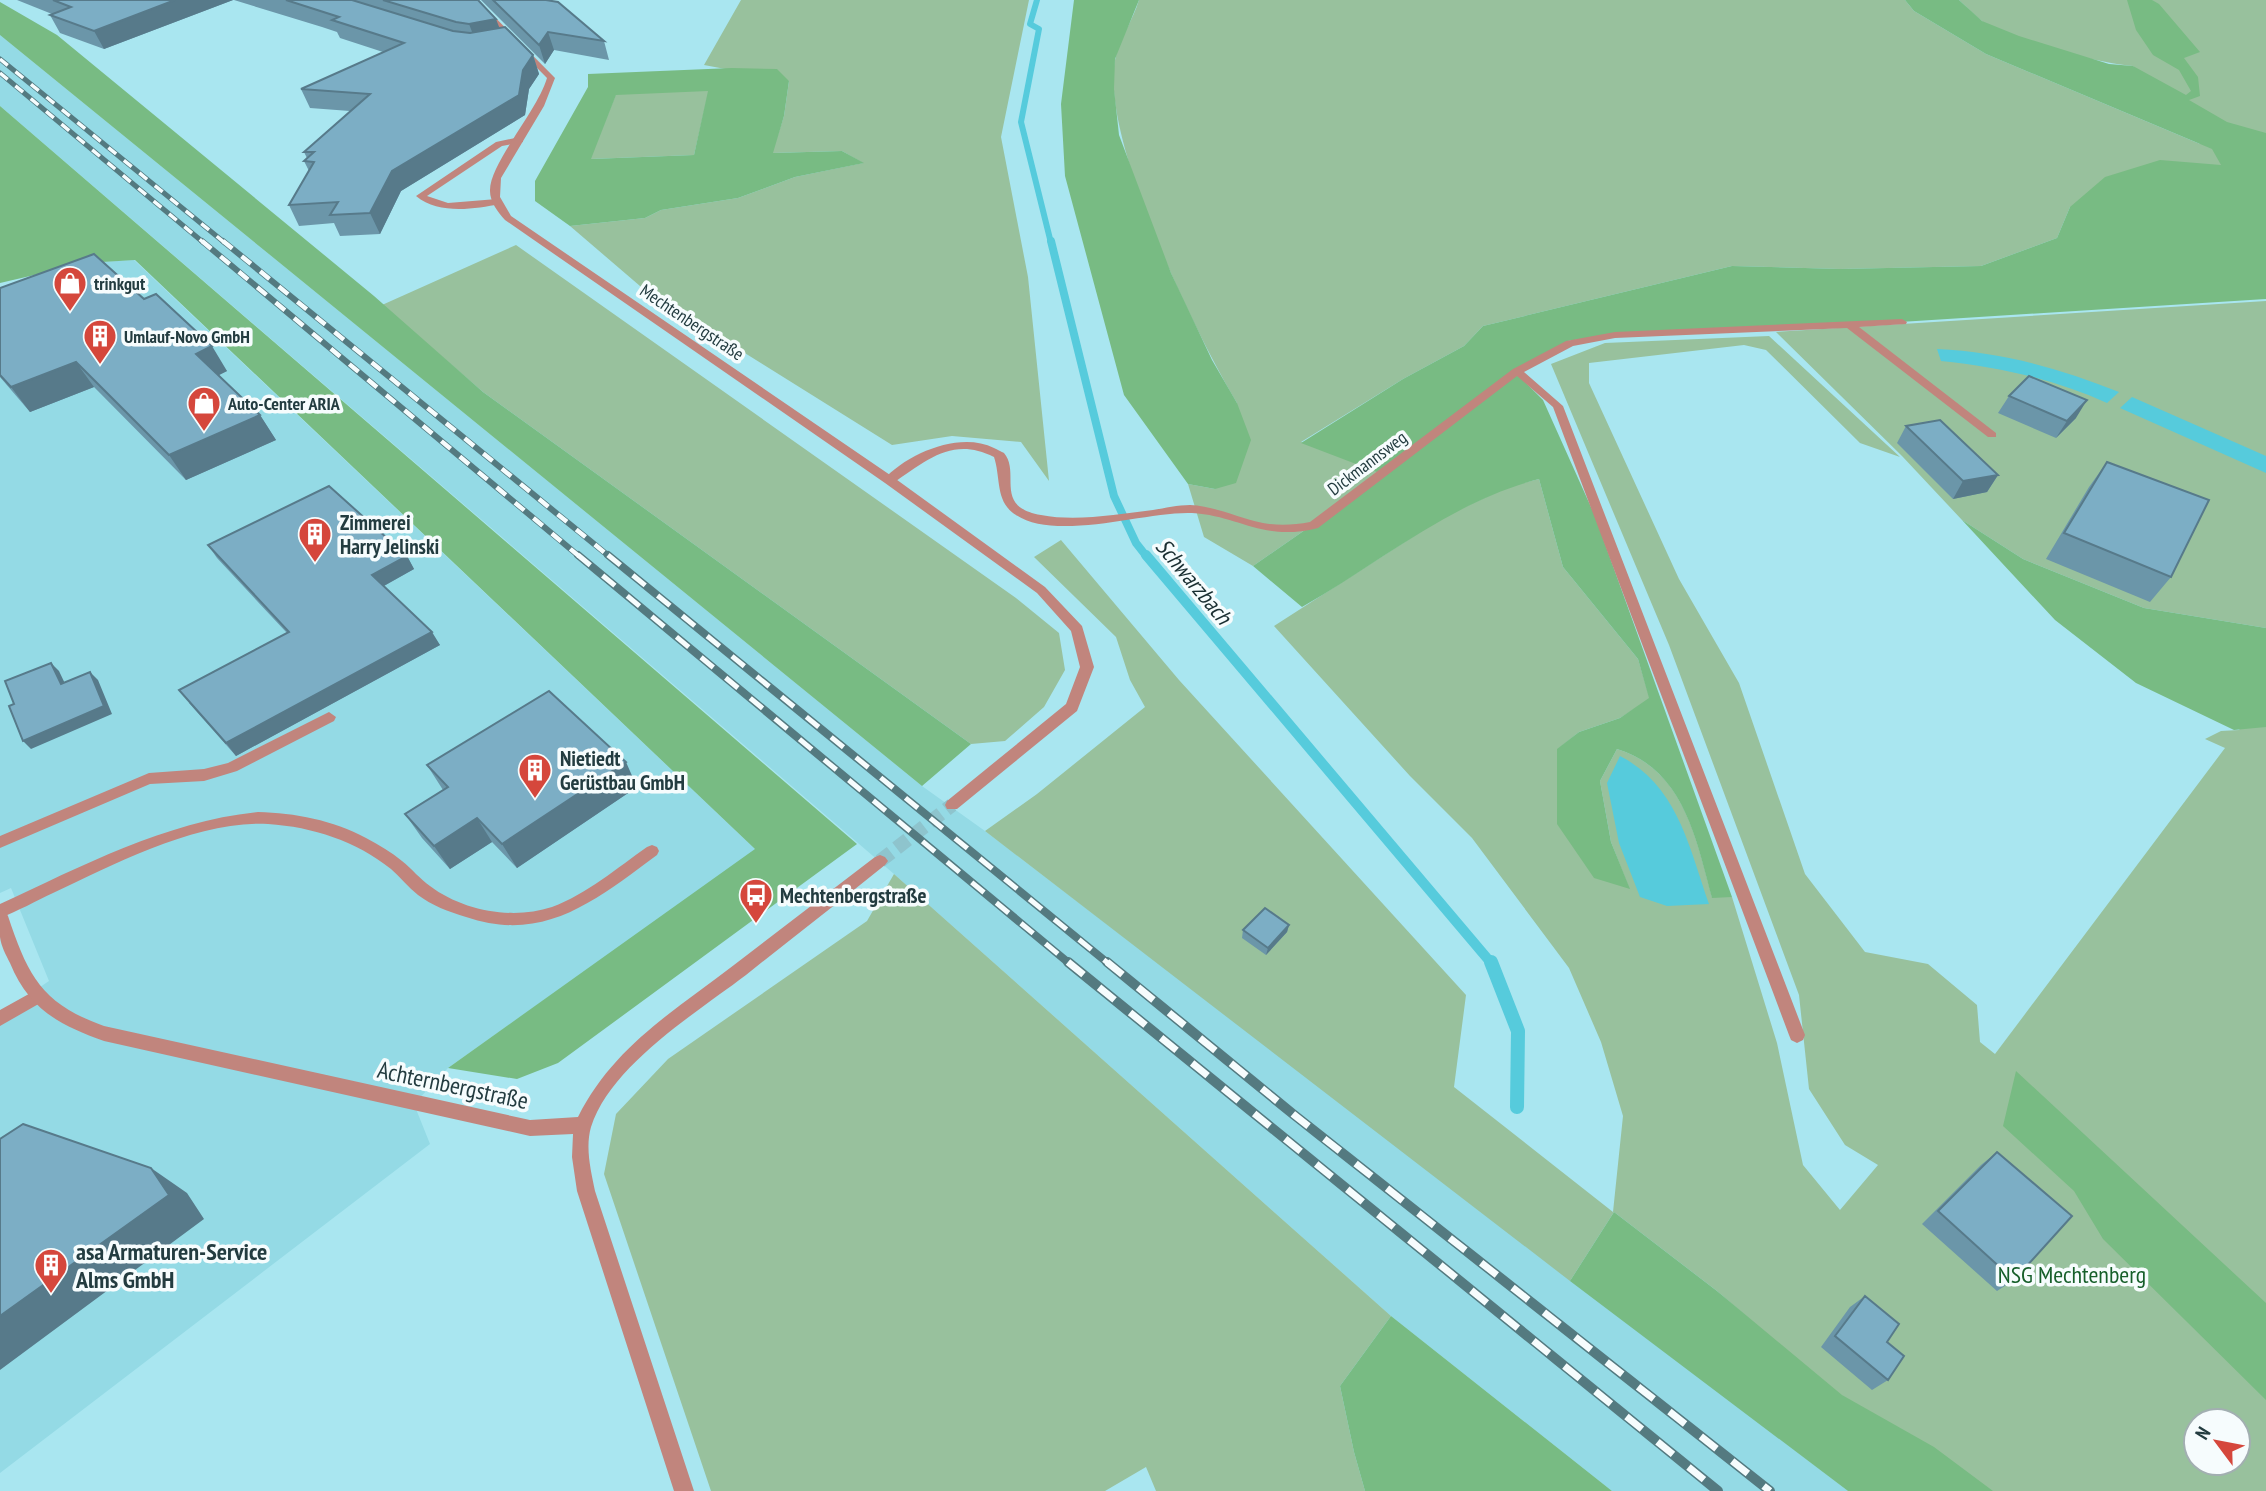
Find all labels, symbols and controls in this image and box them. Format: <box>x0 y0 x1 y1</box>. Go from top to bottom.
shop icon: trinkgut <box>51 264 89 313</box>
place label: trinkgut <box>94 272 146 295</box>
street label: Mechtenbergstraße <box>636 279 748 365</box>
building icon: Umlauf-Novo GmbH <box>81 317 119 366</box>
place label: Umlauf-Novo GmbH <box>124 325 250 348</box>
shop icon: Auto-Center ARIA <box>185 384 223 433</box>
place label: Auto-Center ARIA <box>227 392 341 415</box>
street label: Dickmannsweg <box>1323 426 1411 500</box>
place label: Zimmerei Harry Jelinski <box>340 509 439 560</box>
building icon: Zimmerei Harry Jelinski <box>296 515 334 564</box>
water label: Schwarzbach <box>1150 532 1239 631</box>
place label: Nietiedt Gerüstbau GmbH <box>560 745 685 796</box>
building icon: Nietiedt Gerüstbau GmbH <box>516 751 554 800</box>
bus stop icon: Mechtenbergstraße <box>737 876 775 925</box>
place label: Mechtenbergstraße <box>780 882 927 909</box>
street label: Achternbergstraße <box>375 1054 531 1116</box>
place label: asa Armaturen-Service Alms GmbH <box>75 1236 267 1295</box>
building icon: asa Armaturen-Service Alms GmbH <box>32 1246 70 1295</box>
park label: NSG Mechtenberg <box>1998 1259 2146 1290</box>
north arrow <box>2182 1407 2252 1477</box>
text: N <box>2190 1422 2215 1444</box>

